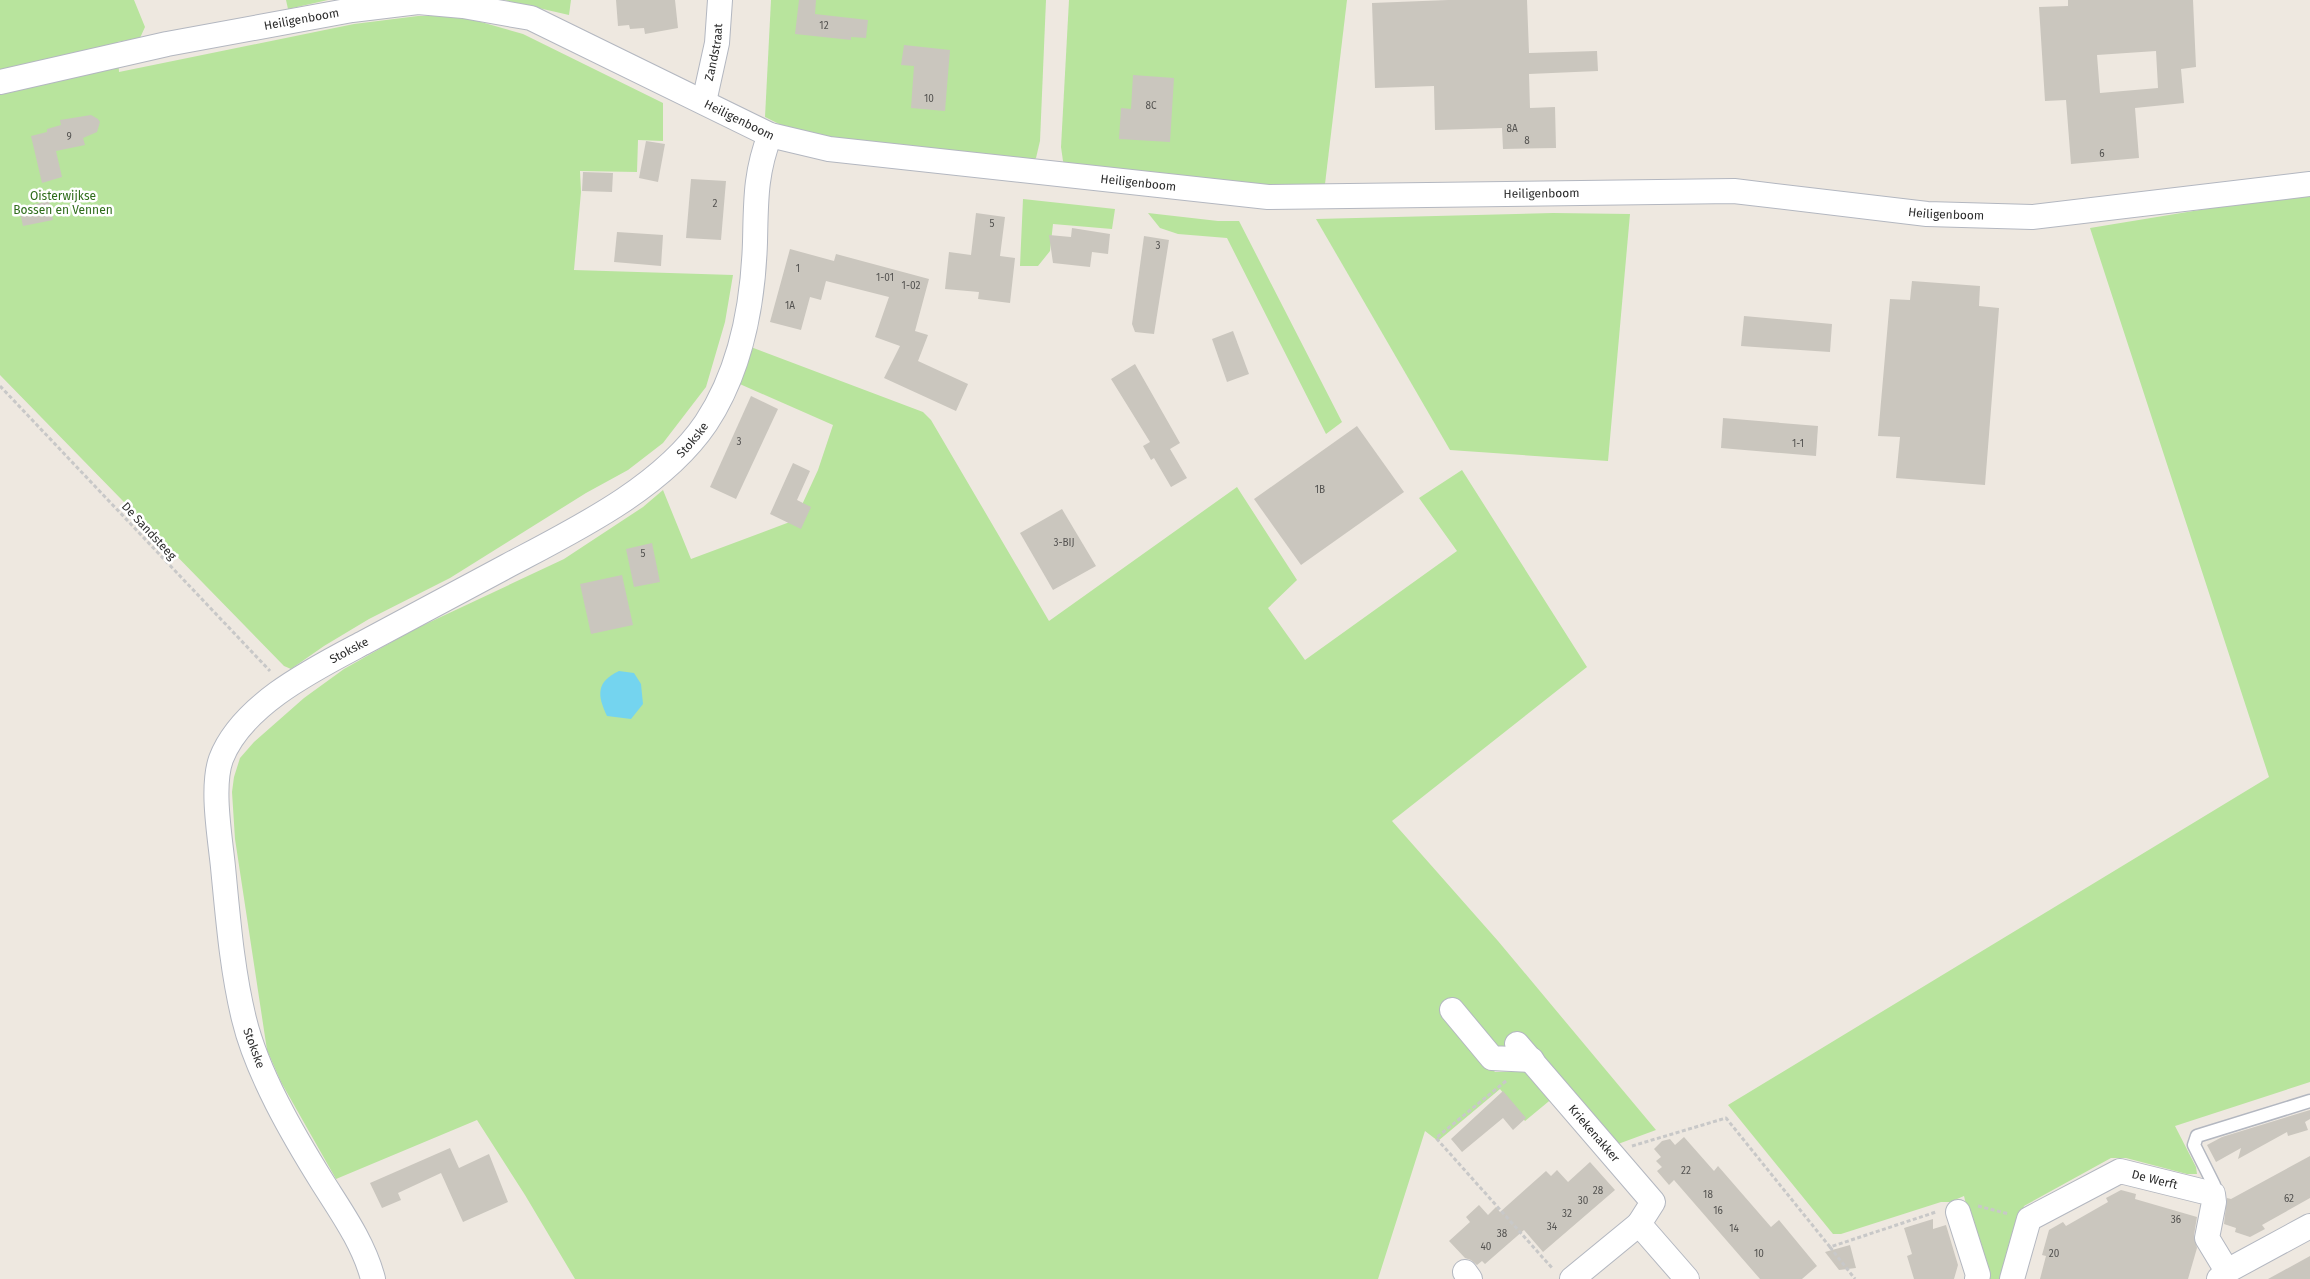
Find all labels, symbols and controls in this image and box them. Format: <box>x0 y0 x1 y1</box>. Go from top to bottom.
street label: Heiligenboom <box>263 6 340 33</box>
house number: 12 <box>819 20 829 32</box>
street label: Zandstraat <box>702 22 725 82</box>
house number: 10 <box>924 93 934 105</box>
street label: Heiligenboom <box>702 97 777 143</box>
house number: 8C <box>1145 100 1157 112</box>
house number: 8A <box>1506 123 1518 135</box>
house number: 9 <box>66 131 72 143</box>
house number: 8 <box>1524 135 1530 147</box>
house number: 6 <box>2099 148 2105 160</box>
street label: Heiligenboom <box>1100 172 1177 194</box>
street label: Heiligenboom <box>1503 186 1580 201</box>
park label: Oisterwijkse Bossen en Vennen <box>13 189 113 217</box>
house number: 2 <box>713 198 718 210</box>
street label: Heiligenboom <box>1907 205 1984 223</box>
house number: 5 <box>989 218 995 230</box>
house number: 3 <box>1156 240 1161 252</box>
house number: 1 <box>796 263 800 275</box>
house number: 1-01 <box>876 272 894 284</box>
house number: 1-02 <box>902 280 920 292</box>
house number: 1A <box>785 300 795 312</box>
street label: Stokske <box>674 420 711 461</box>
house number: 3 <box>737 436 742 448</box>
house number: 1-1 <box>1792 438 1804 450</box>
house number: 1B <box>1315 484 1325 496</box>
street label: De Sandsteeg <box>119 499 180 563</box>
house number: 3-BIJ <box>1053 537 1075 549</box>
house number: 5 <box>640 548 646 560</box>
street label: Stokske <box>327 634 371 666</box>
street label: Stokske <box>240 1026 268 1070</box>
street label: Kriekenakker <box>1565 1102 1623 1165</box>
house number: 22 <box>1681 1165 1691 1177</box>
street label: De Werft <box>2130 1167 2180 1192</box>
house number: 28 <box>1593 1185 1604 1197</box>
house number: 18 <box>1703 1189 1713 1201</box>
house number: 62 <box>2284 1193 2294 1205</box>
house number: 30 <box>1578 1195 1589 1207</box>
house number: 16 <box>1713 1205 1723 1217</box>
house number: 32 <box>1562 1208 1572 1220</box>
house number: 36 <box>2171 1214 2181 1226</box>
house number: 34 <box>1547 1221 1558 1233</box>
house number: 14 <box>1729 1223 1740 1235</box>
house number: 38 <box>1497 1228 1508 1240</box>
house number: 40 <box>1481 1241 1492 1253</box>
house number: 10 <box>1754 1248 1764 1260</box>
house number: 20 <box>2049 1248 2060 1260</box>

